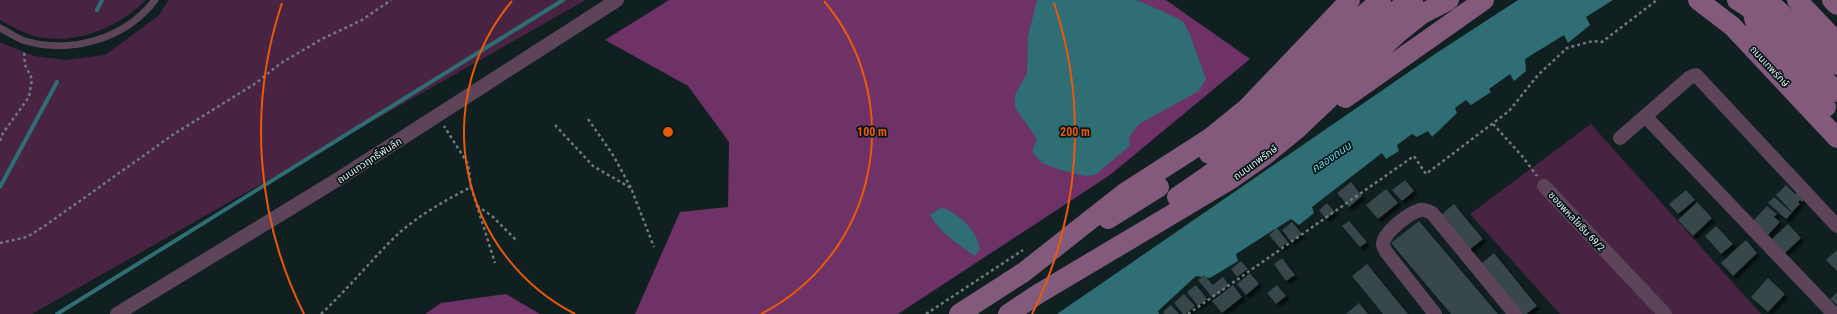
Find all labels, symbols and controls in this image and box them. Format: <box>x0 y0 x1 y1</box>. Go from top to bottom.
street label: ถนนเทพรักษ์ <box>1748 44 1792 89</box>
centre of rings <box>661 125 675 139</box>
text: 100 m <box>857 125 887 139</box>
text: 200 m <box>1060 125 1090 139</box>
street label: ถนนเทวฤทธิ์พันลึก <box>335 135 404 185</box>
water label: คลองถนน <box>1309 139 1355 175</box>
street label: ถนนเทพรักษ์ <box>1231 142 1280 182</box>
street label: ซอยพหลโยธิน 69/2 <box>1546 189 1607 253</box>

